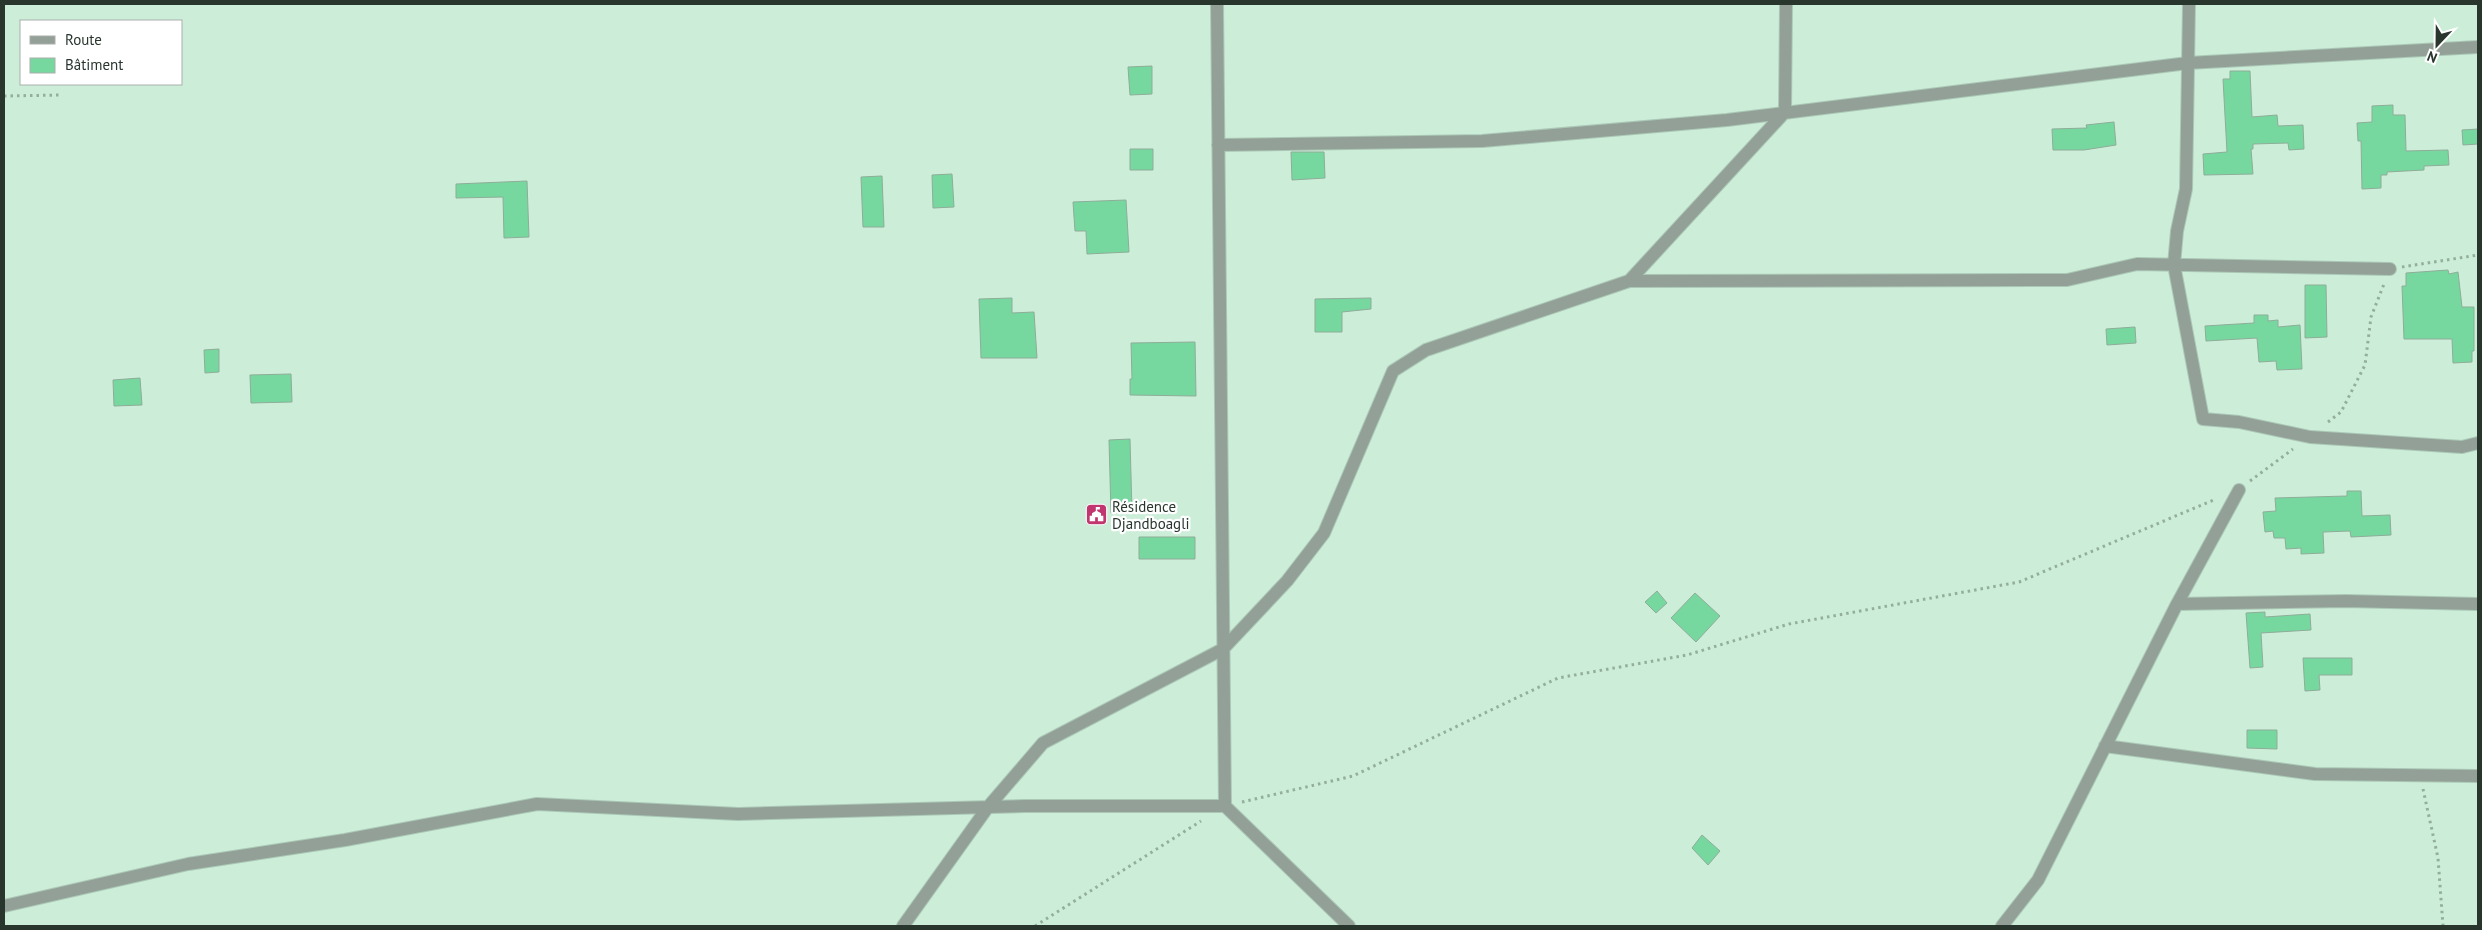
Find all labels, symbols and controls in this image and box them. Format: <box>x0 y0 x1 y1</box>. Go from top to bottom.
legend <box>20 20 182 85</box>
north arrow <box>2412 20 2462 70</box>
text: Route <box>65 30 102 49</box>
text: N <box>2424 47 2440 67</box>
text: Bâtiment <box>65 55 123 74</box>
place label: Résidence Djandboagli <box>1112 497 1190 533</box>
public building icon: Résidence Djandboagli <box>1084 503 1108 527</box>

